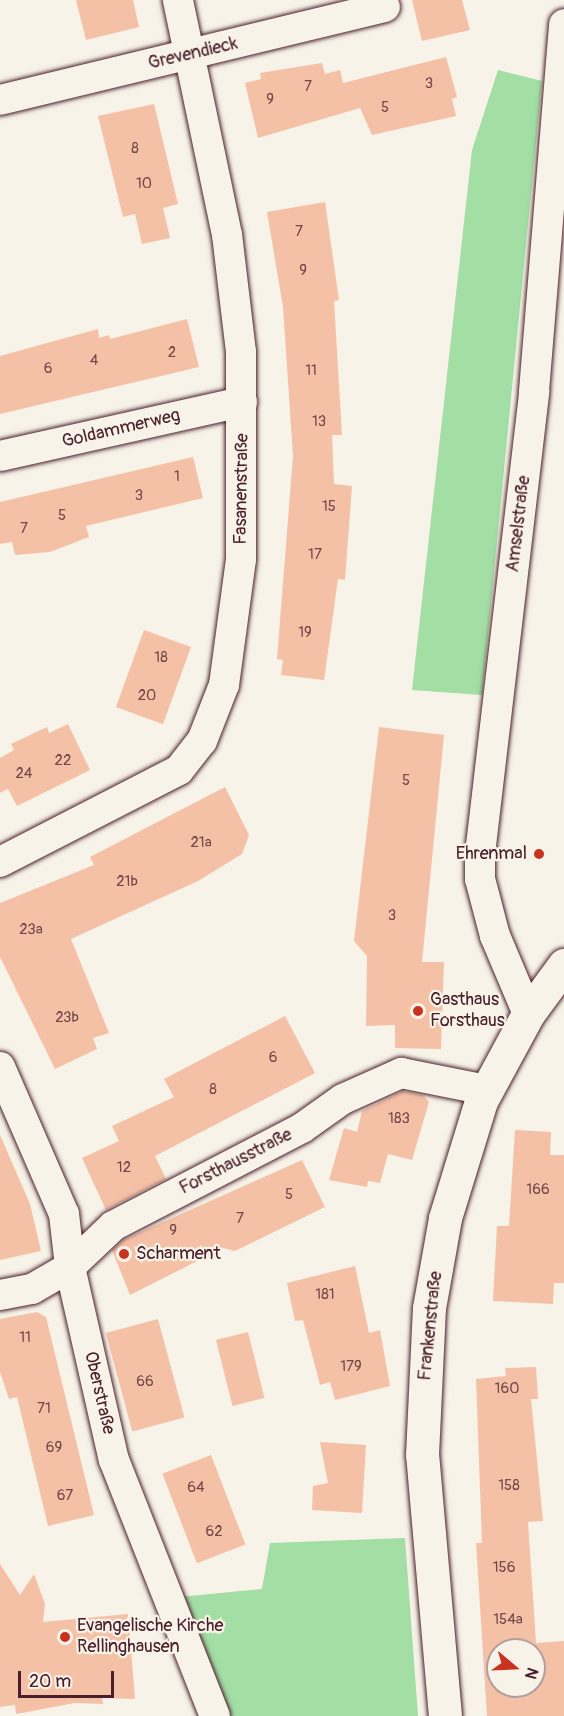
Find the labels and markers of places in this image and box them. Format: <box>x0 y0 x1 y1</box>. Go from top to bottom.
place label: Ehrenmal <box>456 843 527 865</box>
marker: Ehrenmal <box>532 847 546 861</box>
place label: Gasthaus Forsthaus <box>430 990 505 1032</box>
marker: Gasthaus Forsthaus <box>411 1004 425 1018</box>
place label: Scharment <box>136 1243 221 1265</box>
marker: Scharment <box>117 1247 131 1261</box>
place label: Evangelische Kirche Rellinghausen <box>77 1616 223 1658</box>
marker: Evangelische Kirche Rellinghausen <box>58 1630 72 1644</box>

